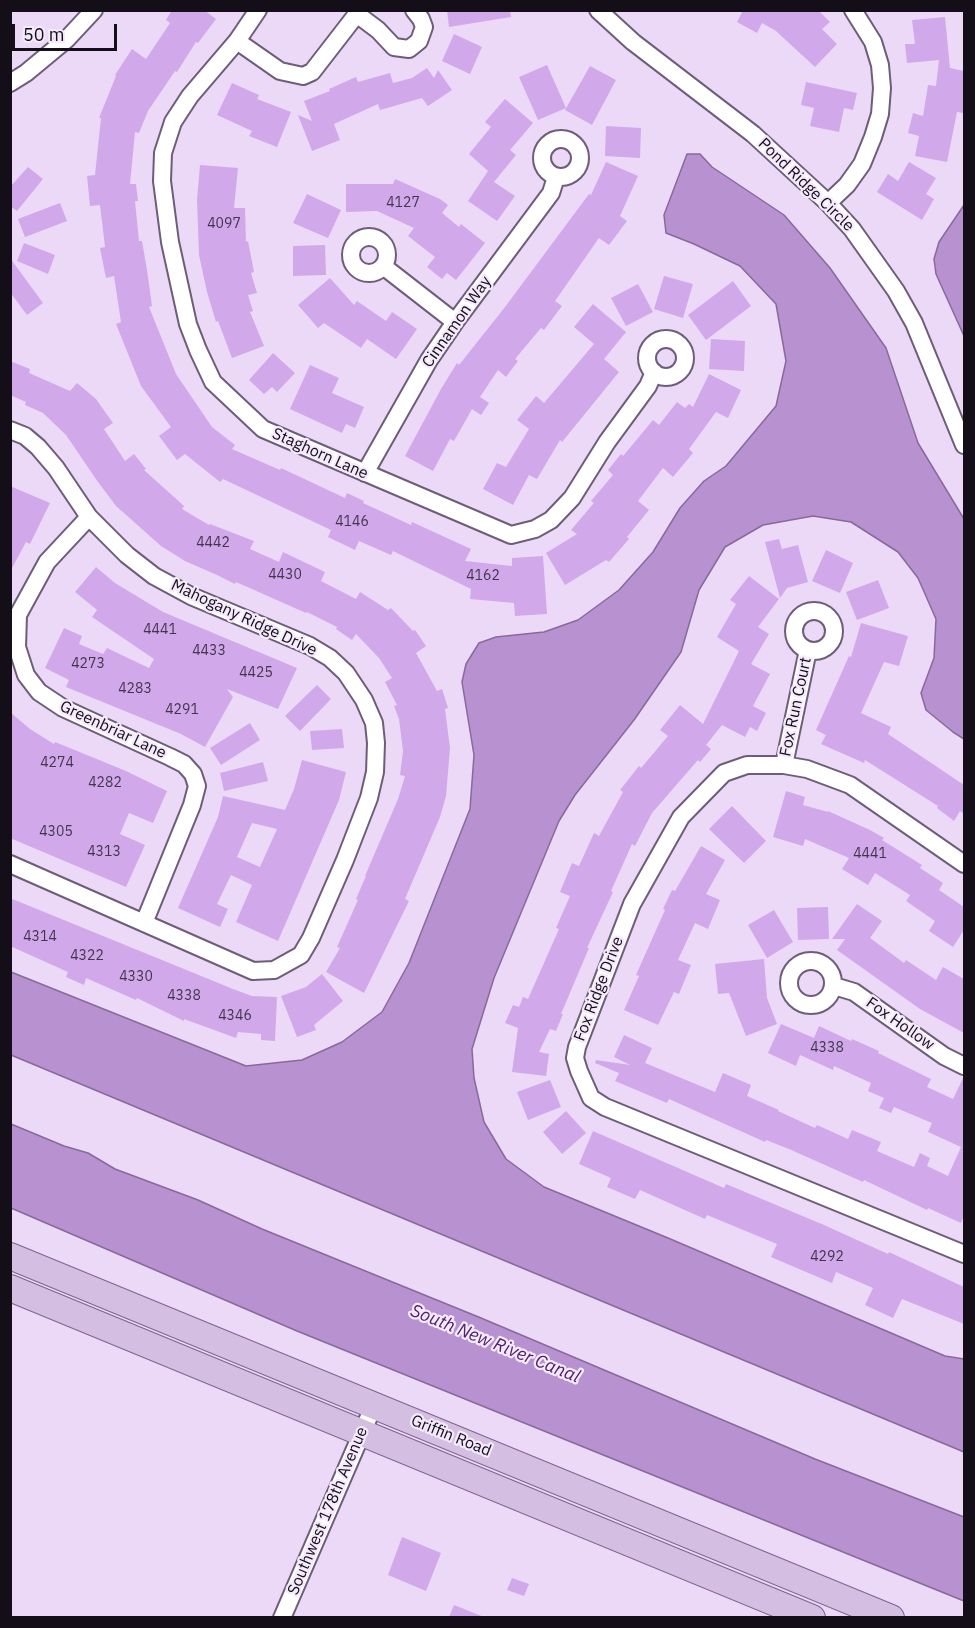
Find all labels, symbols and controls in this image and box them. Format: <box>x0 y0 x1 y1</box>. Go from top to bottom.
scale bar <box>15 12 120 50</box>
text: 50 m <box>23 23 65 46</box>
street label: Pond Ridge Circle <box>754 134 858 236</box>
house number: 4127 <box>386 195 420 211</box>
house number: 4097 <box>207 216 241 232</box>
street label: Cinnamon Way <box>418 273 496 371</box>
street label: Staghorn Lane <box>269 424 371 484</box>
house number: 4146 <box>335 514 369 530</box>
house number: 4442 <box>196 535 230 551</box>
house number: 4430 <box>268 567 302 583</box>
house number: 4162 <box>466 568 500 584</box>
street label: Mahogany Ridge Drive <box>168 576 320 660</box>
house number: 4441 <box>143 622 177 638</box>
house number: 4433 <box>192 643 226 659</box>
house number: 4273 <box>71 656 105 672</box>
street label: Fox Run Court <box>776 656 816 758</box>
house number: 4425 <box>239 665 273 681</box>
house number: 4283 <box>118 681 152 697</box>
street label: Greenbriar Lane <box>57 697 169 763</box>
house number: 4291 <box>165 702 199 718</box>
house number: 4274 <box>40 755 74 771</box>
house number: 4282 <box>88 775 122 791</box>
house number: 4305 <box>39 824 73 840</box>
house number: 4313 <box>87 844 121 860</box>
house number: 4441 <box>853 846 887 862</box>
house number: 4314 <box>23 929 57 945</box>
street label: Fox Ridge Drive <box>570 934 628 1044</box>
house number: 4322 <box>70 948 104 964</box>
house number: 4330 <box>119 969 153 985</box>
house number: 4338 <box>167 988 201 1004</box>
street label: Fox Hollow <box>862 993 938 1055</box>
house number: 4346 <box>218 1008 252 1024</box>
house number: 4338 <box>810 1040 844 1056</box>
house number: 4292 <box>810 1249 844 1265</box>
water label: South New River Canal <box>407 1300 583 1388</box>
street label: Griffin Road <box>408 1411 494 1461</box>
street label: Southwest 178th Avenue <box>284 1424 372 1598</box>

